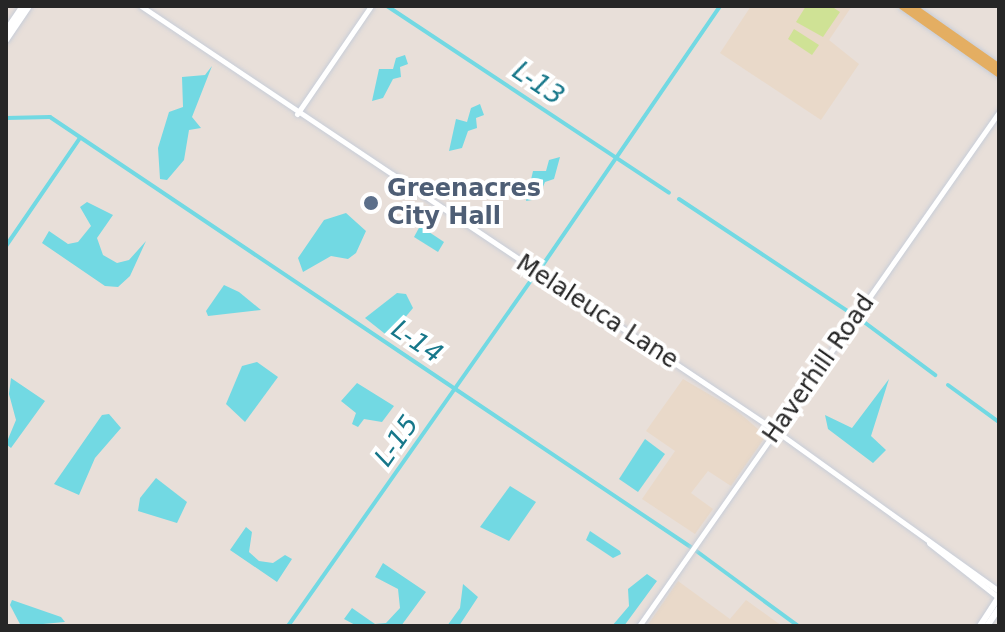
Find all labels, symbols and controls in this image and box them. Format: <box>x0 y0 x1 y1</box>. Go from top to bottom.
water label: L-13 <box>507 56 569 112</box>
place label: Greenacres City Hall <box>387 175 541 231</box>
marker: Greenacres City Hall <box>362 194 380 212</box>
street label: Melaleuca Lane <box>511 249 683 375</box>
street label: Haverhill Road <box>757 289 881 449</box>
water label: L-14 <box>386 314 448 370</box>
water label: L-15 <box>368 410 426 472</box>

